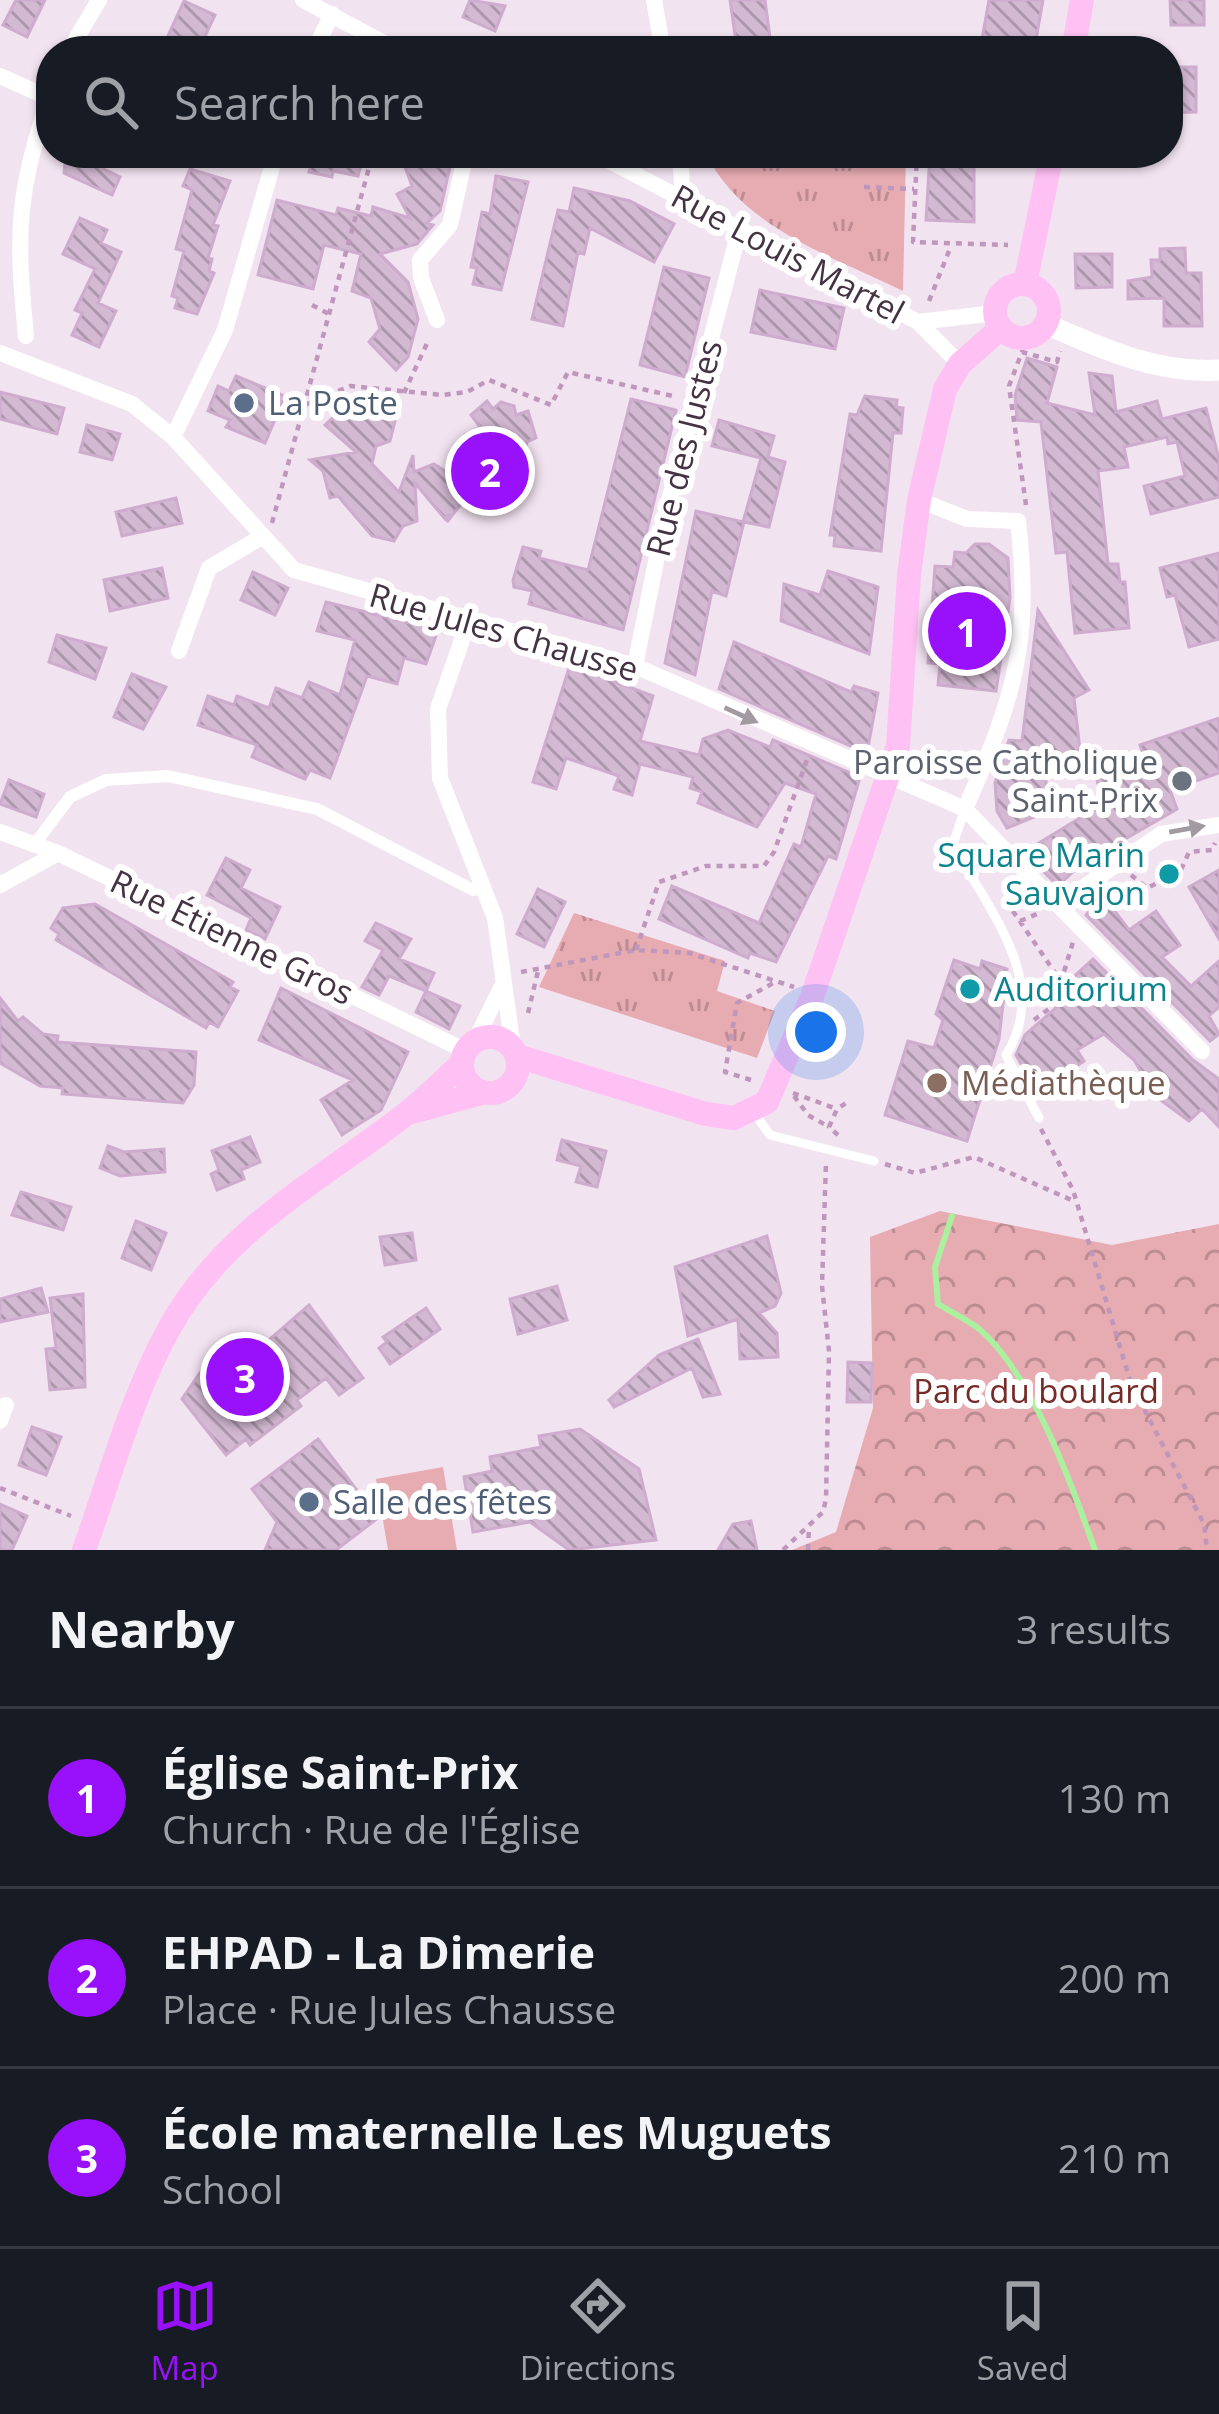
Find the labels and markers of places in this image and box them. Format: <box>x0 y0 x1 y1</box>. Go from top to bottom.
place label: La Poste <box>268 380 398 425</box>
marker: La Poste <box>231 390 257 416</box>
pin: 2 <box>451 426 529 516</box>
pin: 1 <box>928 586 1006 676</box>
place label: Paroisse Catholique Saint-Prix <box>853 739 1158 822</box>
marker: Paroisse Catholique Saint-Prix <box>1169 768 1195 794</box>
place label: Square Marin Sauvajon <box>937 832 1145 915</box>
marker: Square Marin Sauvajon <box>1156 861 1182 887</box>
place label: Auditorium <box>994 966 1168 1011</box>
marker: Auditorium <box>957 976 983 1002</box>
place label: Médiathèque <box>961 1060 1166 1105</box>
marker: Médiathèque <box>924 1070 950 1096</box>
pin: 3 <box>206 1332 284 1422</box>
place label: Salle des fêtes <box>333 1479 552 1524</box>
marker: Salle des fêtes <box>296 1489 322 1515</box>

